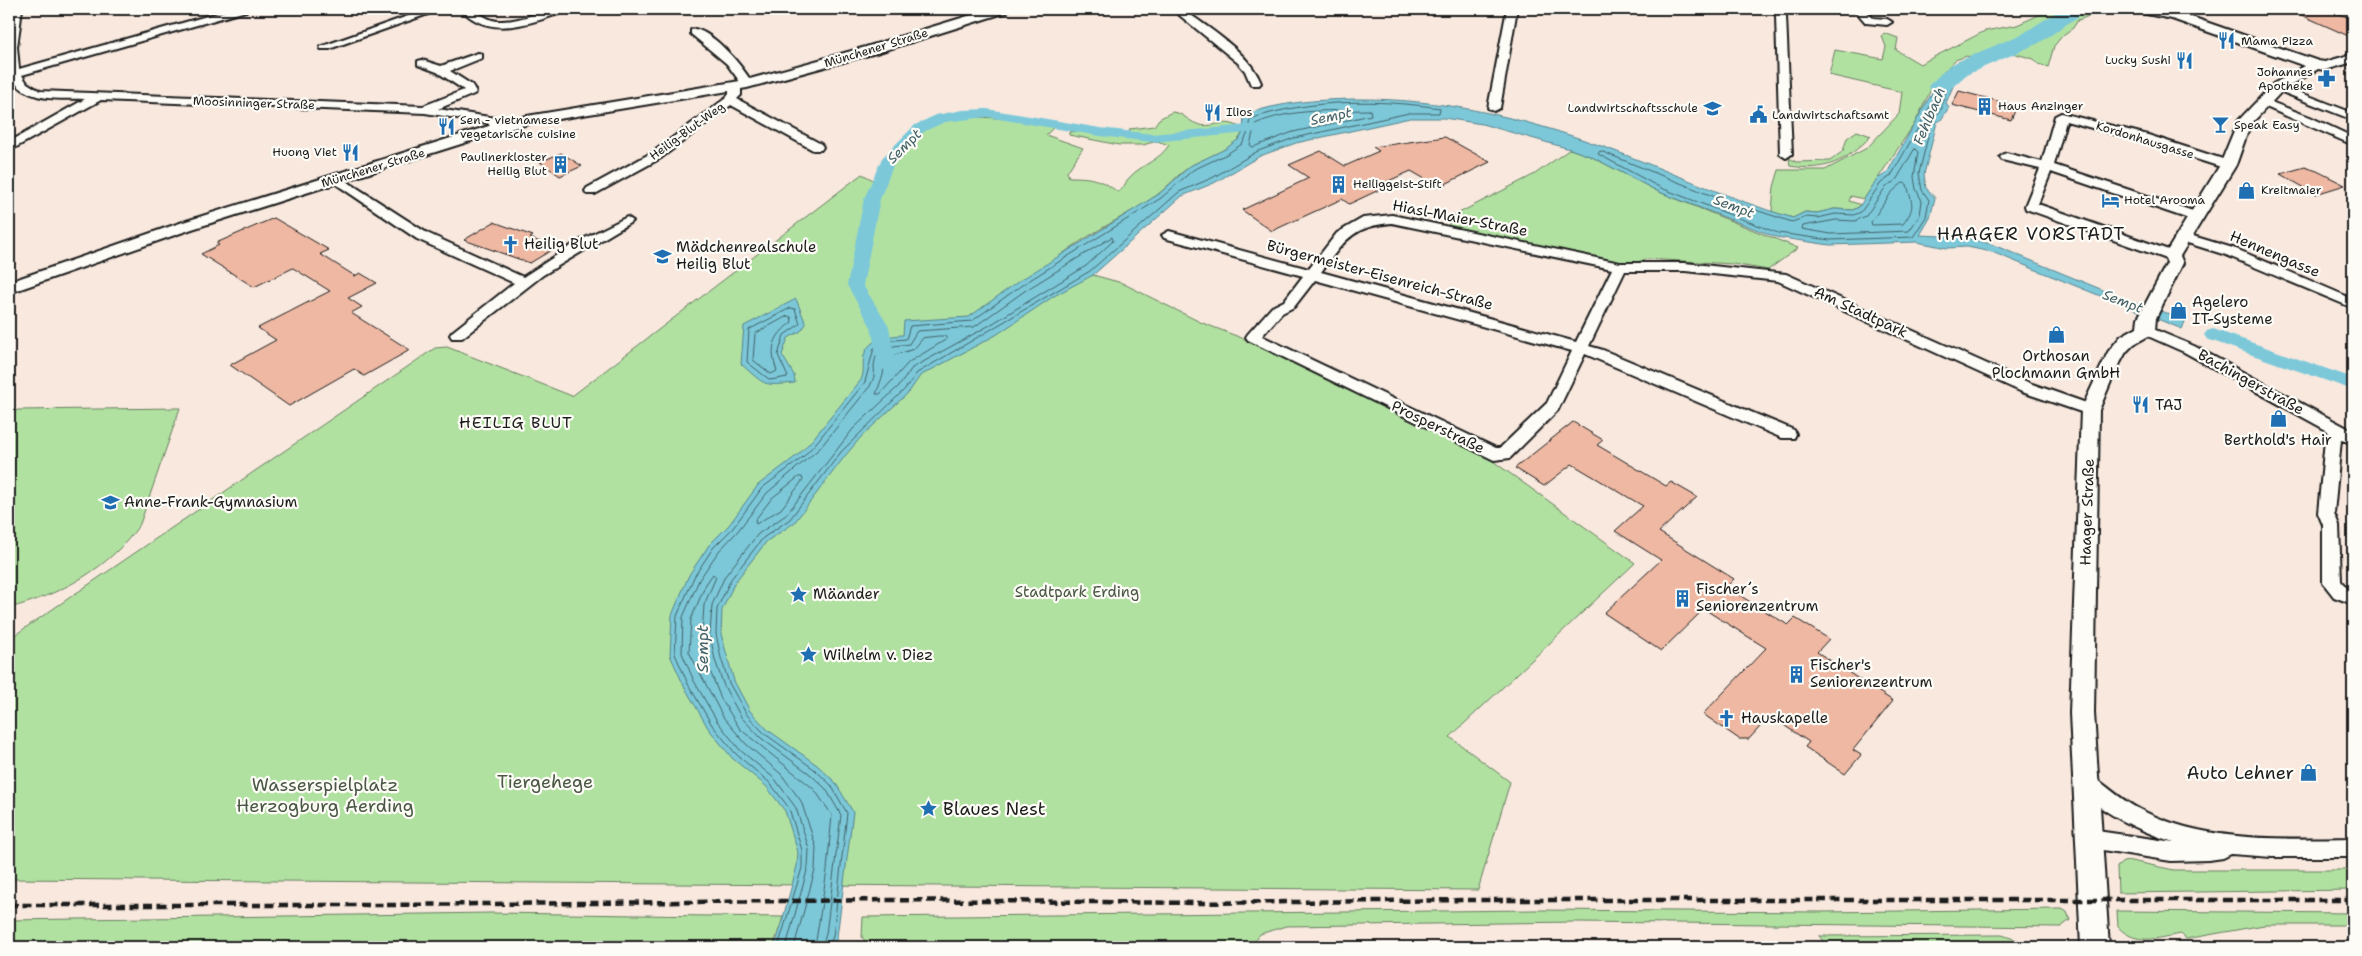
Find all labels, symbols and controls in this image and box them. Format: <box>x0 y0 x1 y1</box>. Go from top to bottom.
street label: Münchener Straße <box>822 25 930 71</box>
restaurant icon: Mama Pizza <box>2217 31 2237 51</box>
place label: Mama Pizza <box>2241 33 2314 49</box>
restaurant icon: Lucky Sushi <box>2175 50 2195 70</box>
place label: Lucky Sushi <box>2105 52 2171 68</box>
place label: Johannes Apotheke <box>2257 64 2313 94</box>
pharmacy icon: Johannes Apotheke <box>2317 69 2337 89</box>
water label: Fehlbach <box>1909 84 1949 148</box>
street label: Moosinninger Straße <box>193 93 315 113</box>
building icon: Haus Anzinger <box>1974 96 1994 116</box>
street label: Heilig-Blut-Weg <box>646 98 728 164</box>
school or university icon: Landwirtschaftsschule <box>1702 98 1722 118</box>
place label: Haus Anzinger <box>1998 98 2084 114</box>
place label: Landwirtschaftsschule <box>1568 100 1698 116</box>
restaurant icon: Ilios <box>1202 102 1222 122</box>
water label: Sempt <box>1309 103 1354 129</box>
place label: Ilios <box>1226 104 1252 120</box>
public building icon: Landwirtschaftsamt <box>1748 105 1768 125</box>
place label: Landwirtschaftsamt <box>1772 107 1889 123</box>
place label: Sen - vietnamese vegetarische cuisine <box>460 112 576 142</box>
bar icon: Speak Easy <box>2210 115 2230 135</box>
restaurant icon: Sen - vietnamese vegetarische cuisine <box>436 117 456 137</box>
street label: Kordonhausgasse <box>2094 117 2196 163</box>
place label: Speak Easy <box>2234 117 2300 133</box>
water label: Sempt <box>883 124 926 167</box>
restaurant icon: Huong Viet <box>341 142 361 162</box>
place label: Huong Viet <box>272 144 337 160</box>
street label: Münchener Straße <box>319 145 427 191</box>
place label: Paulinerkloster Heilig Blut <box>460 149 547 179</box>
building icon: Paulinerkloster Heilig Blut <box>551 154 571 174</box>
building icon: Heiliggeist-Stift <box>1329 174 1349 194</box>
place label: Heiliggeist-Stift <box>1353 176 1442 192</box>
shop icon: Kreitmaier <box>2237 180 2257 200</box>
place label: Kreitmaier <box>2261 182 2322 198</box>
water label: Sempt <box>1711 190 1757 222</box>
hotel icon: Hotel Arooma <box>2100 190 2120 210</box>
place label: Hotel Arooma <box>2124 192 2206 208</box>
street label: Hiasl-Maier-Straße <box>1391 195 1529 241</box>
district label: HAAGER VORSTADT <box>1937 222 2125 246</box>
street label: Hennengasse <box>2227 226 2323 282</box>
church icon: Heilig Blut <box>500 234 520 254</box>
place label: Heilig Blut <box>524 234 599 254</box>
street label: Bürgermeister-Eisenreich-Straße <box>1265 235 1495 315</box>
place label: Mädchenrealschule Heilig Blut <box>676 237 816 274</box>
school or university icon: Mädchenrealschule Heilig Blut <box>652 246 672 266</box>
street label: Am Stadtpark <box>1811 282 1911 342</box>
water label: Sempt <box>2100 285 2146 317</box>
place label: Agelero IT-Systeme <box>2192 292 2273 329</box>
shop icon: Agelero IT-Systeme <box>2168 301 2188 321</box>
shop icon: Orthosan Plochmann GmbH <box>2046 325 2066 345</box>
street label: Bachingerstraße <box>2194 345 2308 419</box>
place label: Orthosan Plochmann GmbH <box>1992 346 2120 383</box>
restaurant icon: TAJ <box>2131 395 2151 415</box>
place label: TAJ <box>2155 395 2182 415</box>
street label: Prosperstraße <box>1388 396 1488 458</box>
shop icon: Berthold's Hair <box>2268 409 2288 429</box>
district label: HEILIG BLUT <box>459 412 573 433</box>
place label: Berthold's Hair <box>2224 430 2332 450</box>
street label: Haager Straße <box>2075 458 2099 566</box>
school or university icon: Anne-Frank-Gymnasium <box>100 492 120 512</box>
place label: Anne-Frank-Gymnasium <box>124 492 297 512</box>
place label: Fischer´s Seniorenzentrum <box>1696 579 1819 616</box>
park label: Stadtpark Erding <box>1015 582 1139 602</box>
place icon: Mäander <box>789 584 809 604</box>
place label: Mäander <box>813 584 880 604</box>
building icon: Fischer´s Seniorenzentrum <box>1672 588 1692 608</box>
water label: Sempt <box>692 625 713 673</box>
place icon: Wilhelm v. Diez <box>799 645 819 665</box>
place label: Wilhelm v. Diez <box>823 645 933 665</box>
place label: Fischer's Seniorenzentrum <box>1810 655 1933 692</box>
building icon: Fischer's Seniorenzentrum <box>1786 664 1806 684</box>
church icon: Hauskapelle <box>1717 708 1737 728</box>
place label: Hauskapelle <box>1741 708 1828 728</box>
place label: Auto Lehner <box>2187 761 2294 785</box>
shop icon: Auto Lehner <box>2298 763 2318 783</box>
park label: Tiergehege <box>497 770 593 794</box>
park label: Wasserspielplatz Herzogburg Aerding <box>236 773 414 818</box>
place label: Blaues Nest <box>943 797 1046 821</box>
place icon: Blaues Nest <box>919 799 939 819</box>

